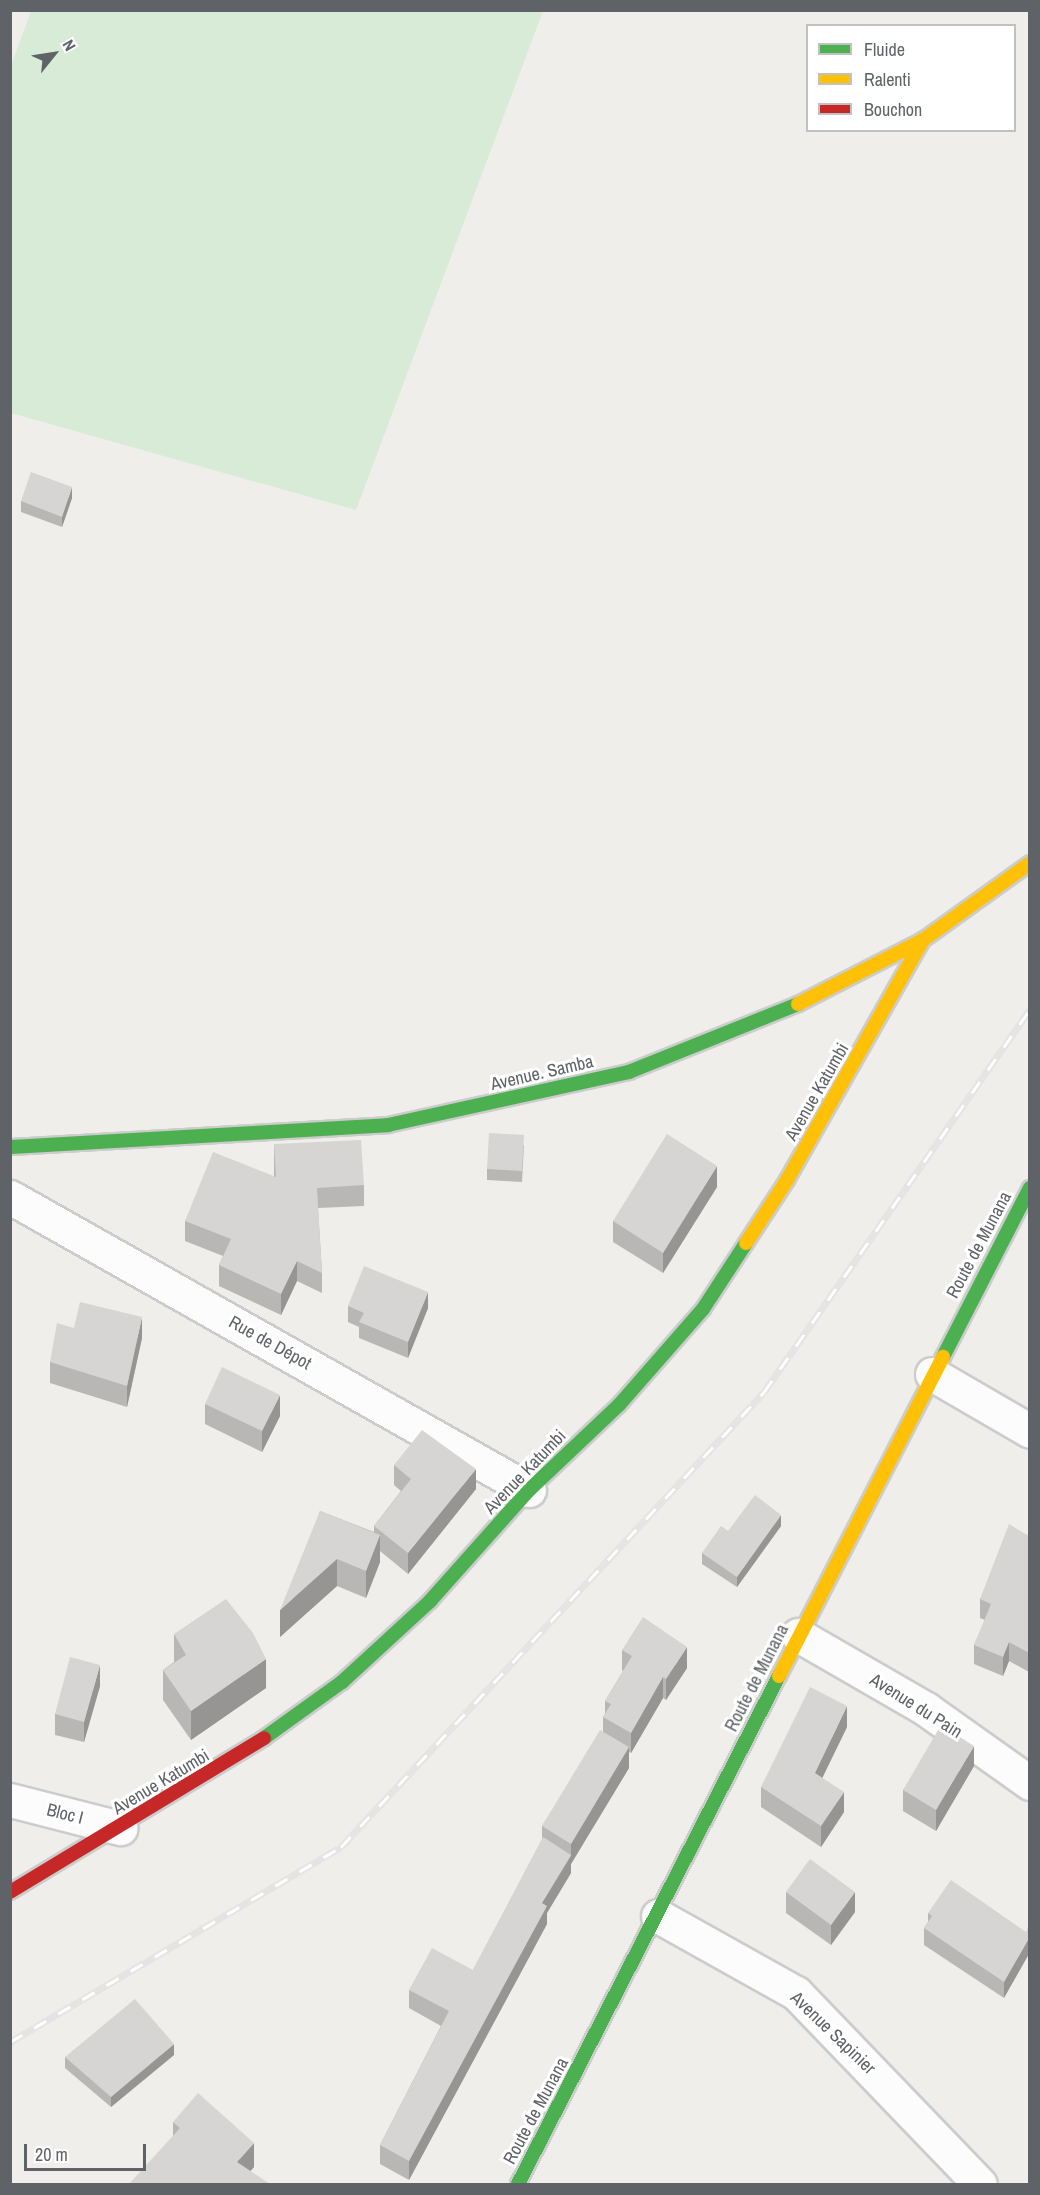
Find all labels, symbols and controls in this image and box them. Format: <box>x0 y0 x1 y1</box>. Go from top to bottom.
north arrow <box>24 24 84 84</box>
legend <box>806 24 1016 132</box>
text: N <box>58 35 81 55</box>
text: Fluide <box>864 37 905 62</box>
text: Ralenti <box>864 67 911 92</box>
text: Bouchon <box>864 97 922 122</box>
street label: Avenue Katumbi <box>780 1039 854 1145</box>
street label: Avenue. Samba <box>489 1051 595 1095</box>
street label: Route de Munana <box>942 1188 1016 1302</box>
street label: Rue de Dépot <box>225 1311 315 1375</box>
street label: Avenue Katumbi <box>479 1425 571 1519</box>
street label: Route de Munana <box>721 1621 793 1735</box>
street label: Avenue du Pain <box>866 1669 966 1743</box>
street label: Avenue Katumbi <box>109 1745 213 1819</box>
street label: Bloc I <box>44 1799 86 1829</box>
street label: Avenue Sapinier <box>786 1987 880 2079</box>
street label: Route de Munana <box>499 2054 573 2168</box>
scale bar <box>27 2132 148 2170</box>
text: 20 m <box>35 2142 68 2167</box>

